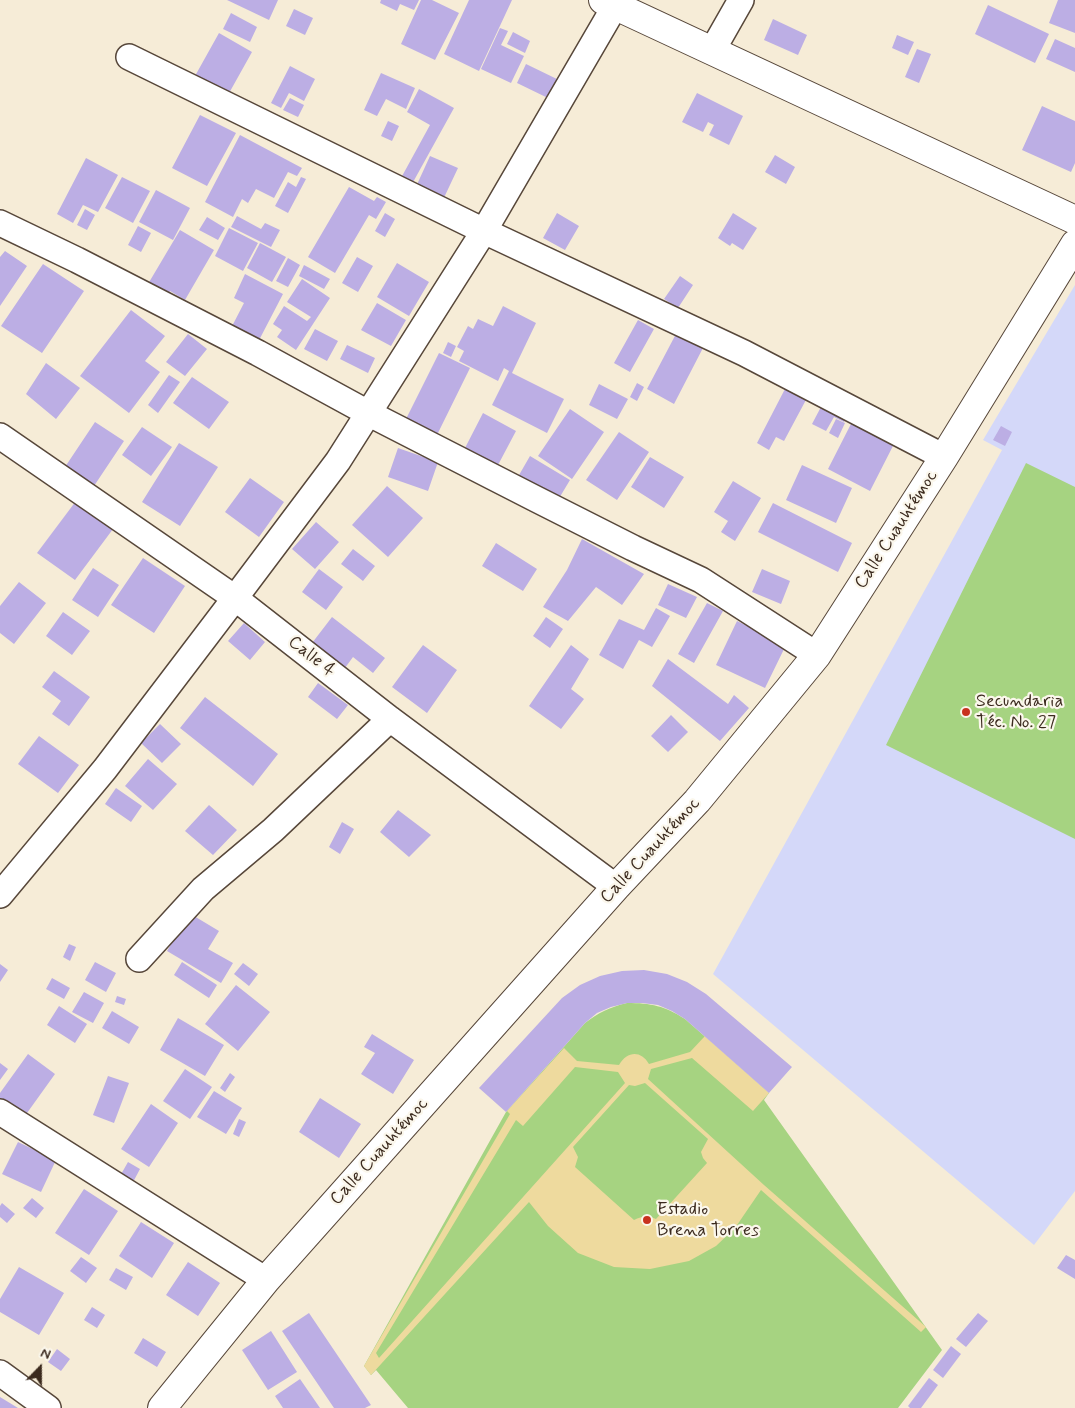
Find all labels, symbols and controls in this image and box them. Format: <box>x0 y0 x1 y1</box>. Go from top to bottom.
street label: Calle Cuauhtémoc <box>851 467 943 593</box>
street label: Calle 4 <box>283 632 339 682</box>
place label: Secundaria Téc. No. 27 <box>976 691 1063 734</box>
marker: Secundaria Téc. No. 27 <box>960 706 972 718</box>
street label: Calle Cuauhtémoc <box>596 794 706 908</box>
street label: Calle Cuauhtémoc <box>326 1094 434 1210</box>
place label: Estadio Brena Torres <box>657 1199 759 1242</box>
marker: Estadio Brena Torres <box>641 1214 653 1226</box>
north arrow <box>15 1343 65 1393</box>
text: N <box>38 1344 53 1364</box>

